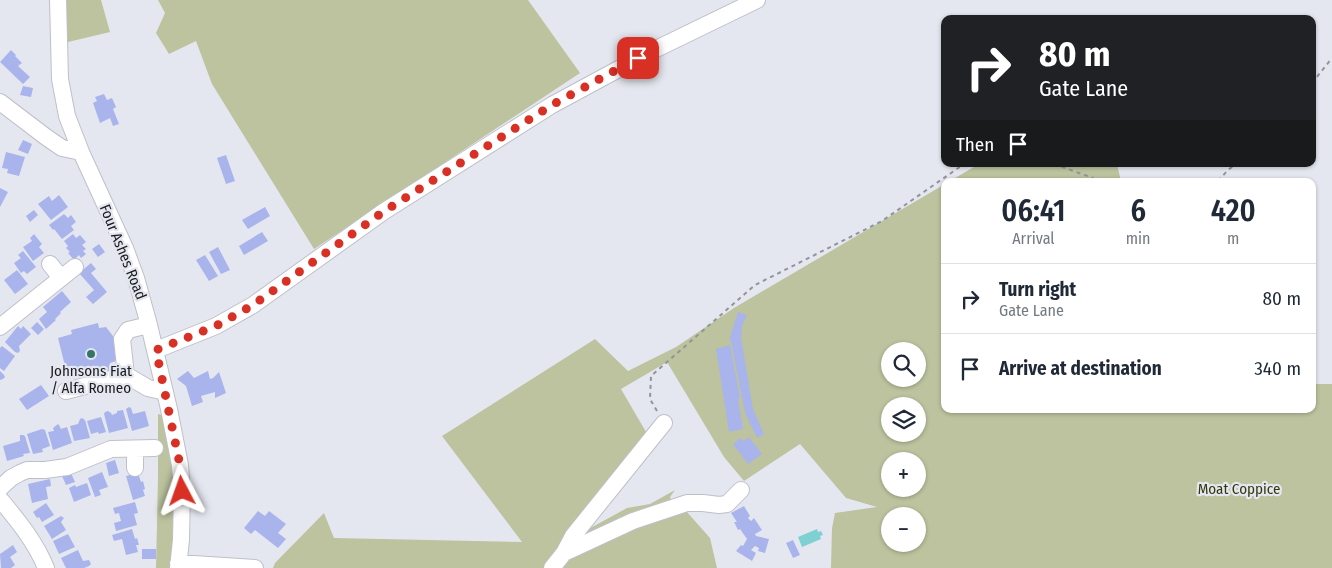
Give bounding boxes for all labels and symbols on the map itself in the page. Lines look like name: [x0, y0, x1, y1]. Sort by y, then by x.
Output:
pin: [617, 37, 659, 79]
street label: Four Ashes Road: [96, 202, 150, 302]
marker: Johnsons Fiat / Alfa Romeo: [85, 348, 97, 360]
place label: Johnsons Fiat / Alfa Romeo: [50, 362, 132, 397]
position arrow: [155, 464, 207, 516]
park label: Moat Coppice: [1198, 480, 1280, 498]

